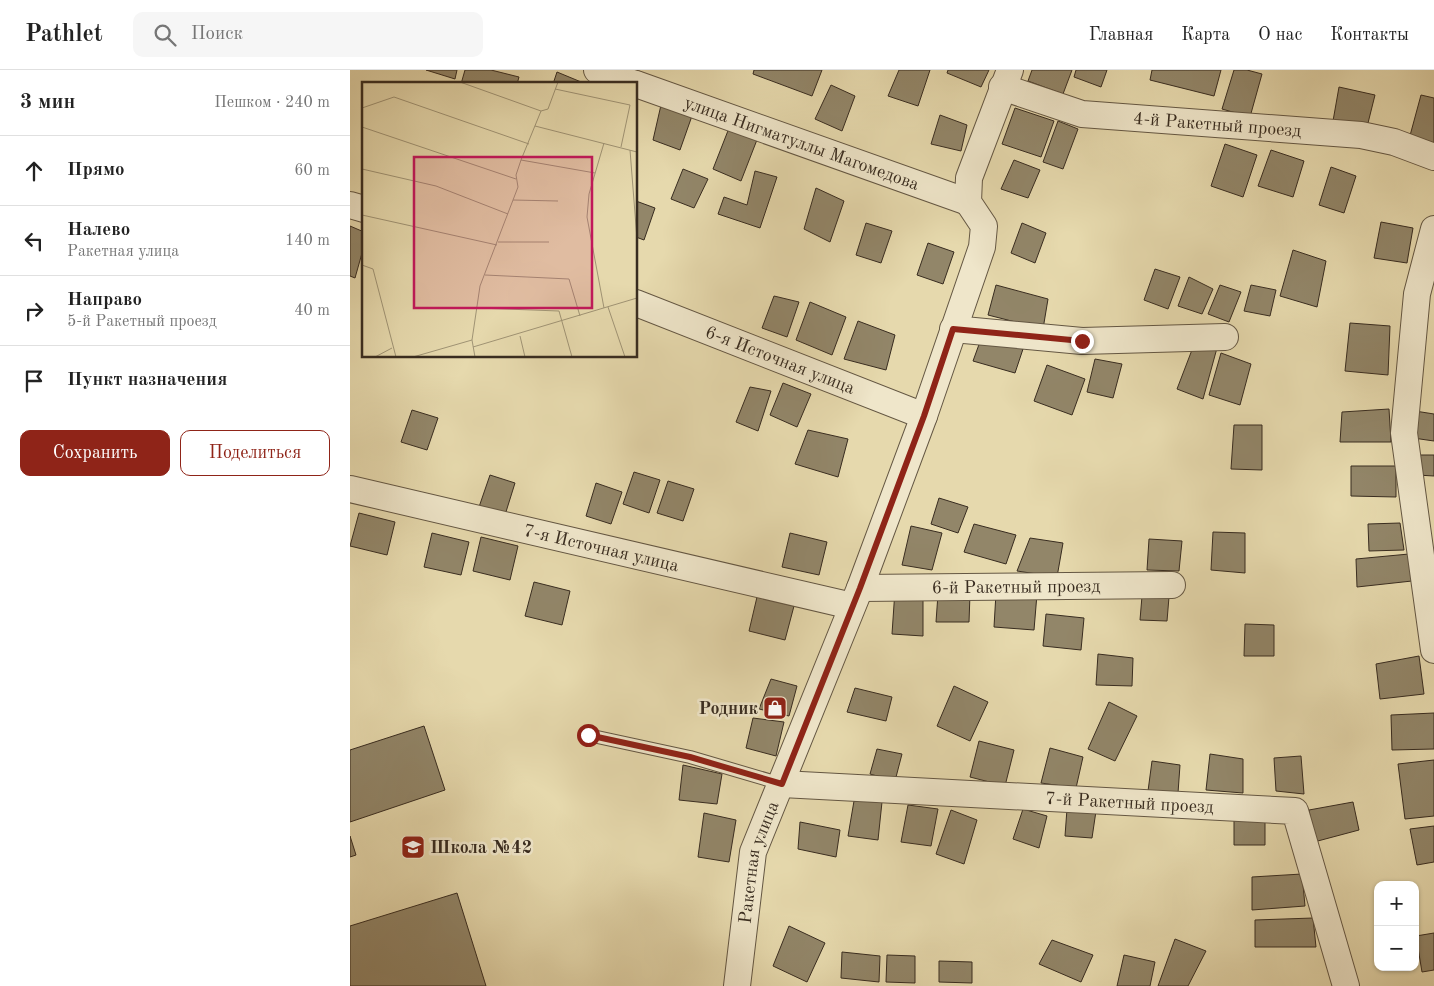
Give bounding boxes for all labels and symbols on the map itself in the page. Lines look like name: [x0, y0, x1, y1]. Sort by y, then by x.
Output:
inset map: [362, 82, 638, 358]
street label: улица Нигматуллы Магомедова: [682, 94, 922, 194]
street label: 4-й Ракетный проезд: [1132, 110, 1302, 140]
street label: 6-я Источная улица: [703, 323, 857, 398]
route end: [1071, 330, 1094, 353]
street label: 7-я Источная улица: [522, 522, 681, 575]
street label: 6-й Ракетный проезд: [932, 578, 1100, 597]
shop icon: Родник: [762, 695, 788, 721]
place label: Родник: [699, 700, 759, 718]
route start: [577, 724, 600, 747]
street label: 7-й Ракетный проезд: [1045, 790, 1214, 817]
street label: Ракетная улица: [737, 799, 783, 925]
school or university icon: Школа №42: [400, 834, 426, 860]
place label: Школа №42: [430, 839, 532, 857]

